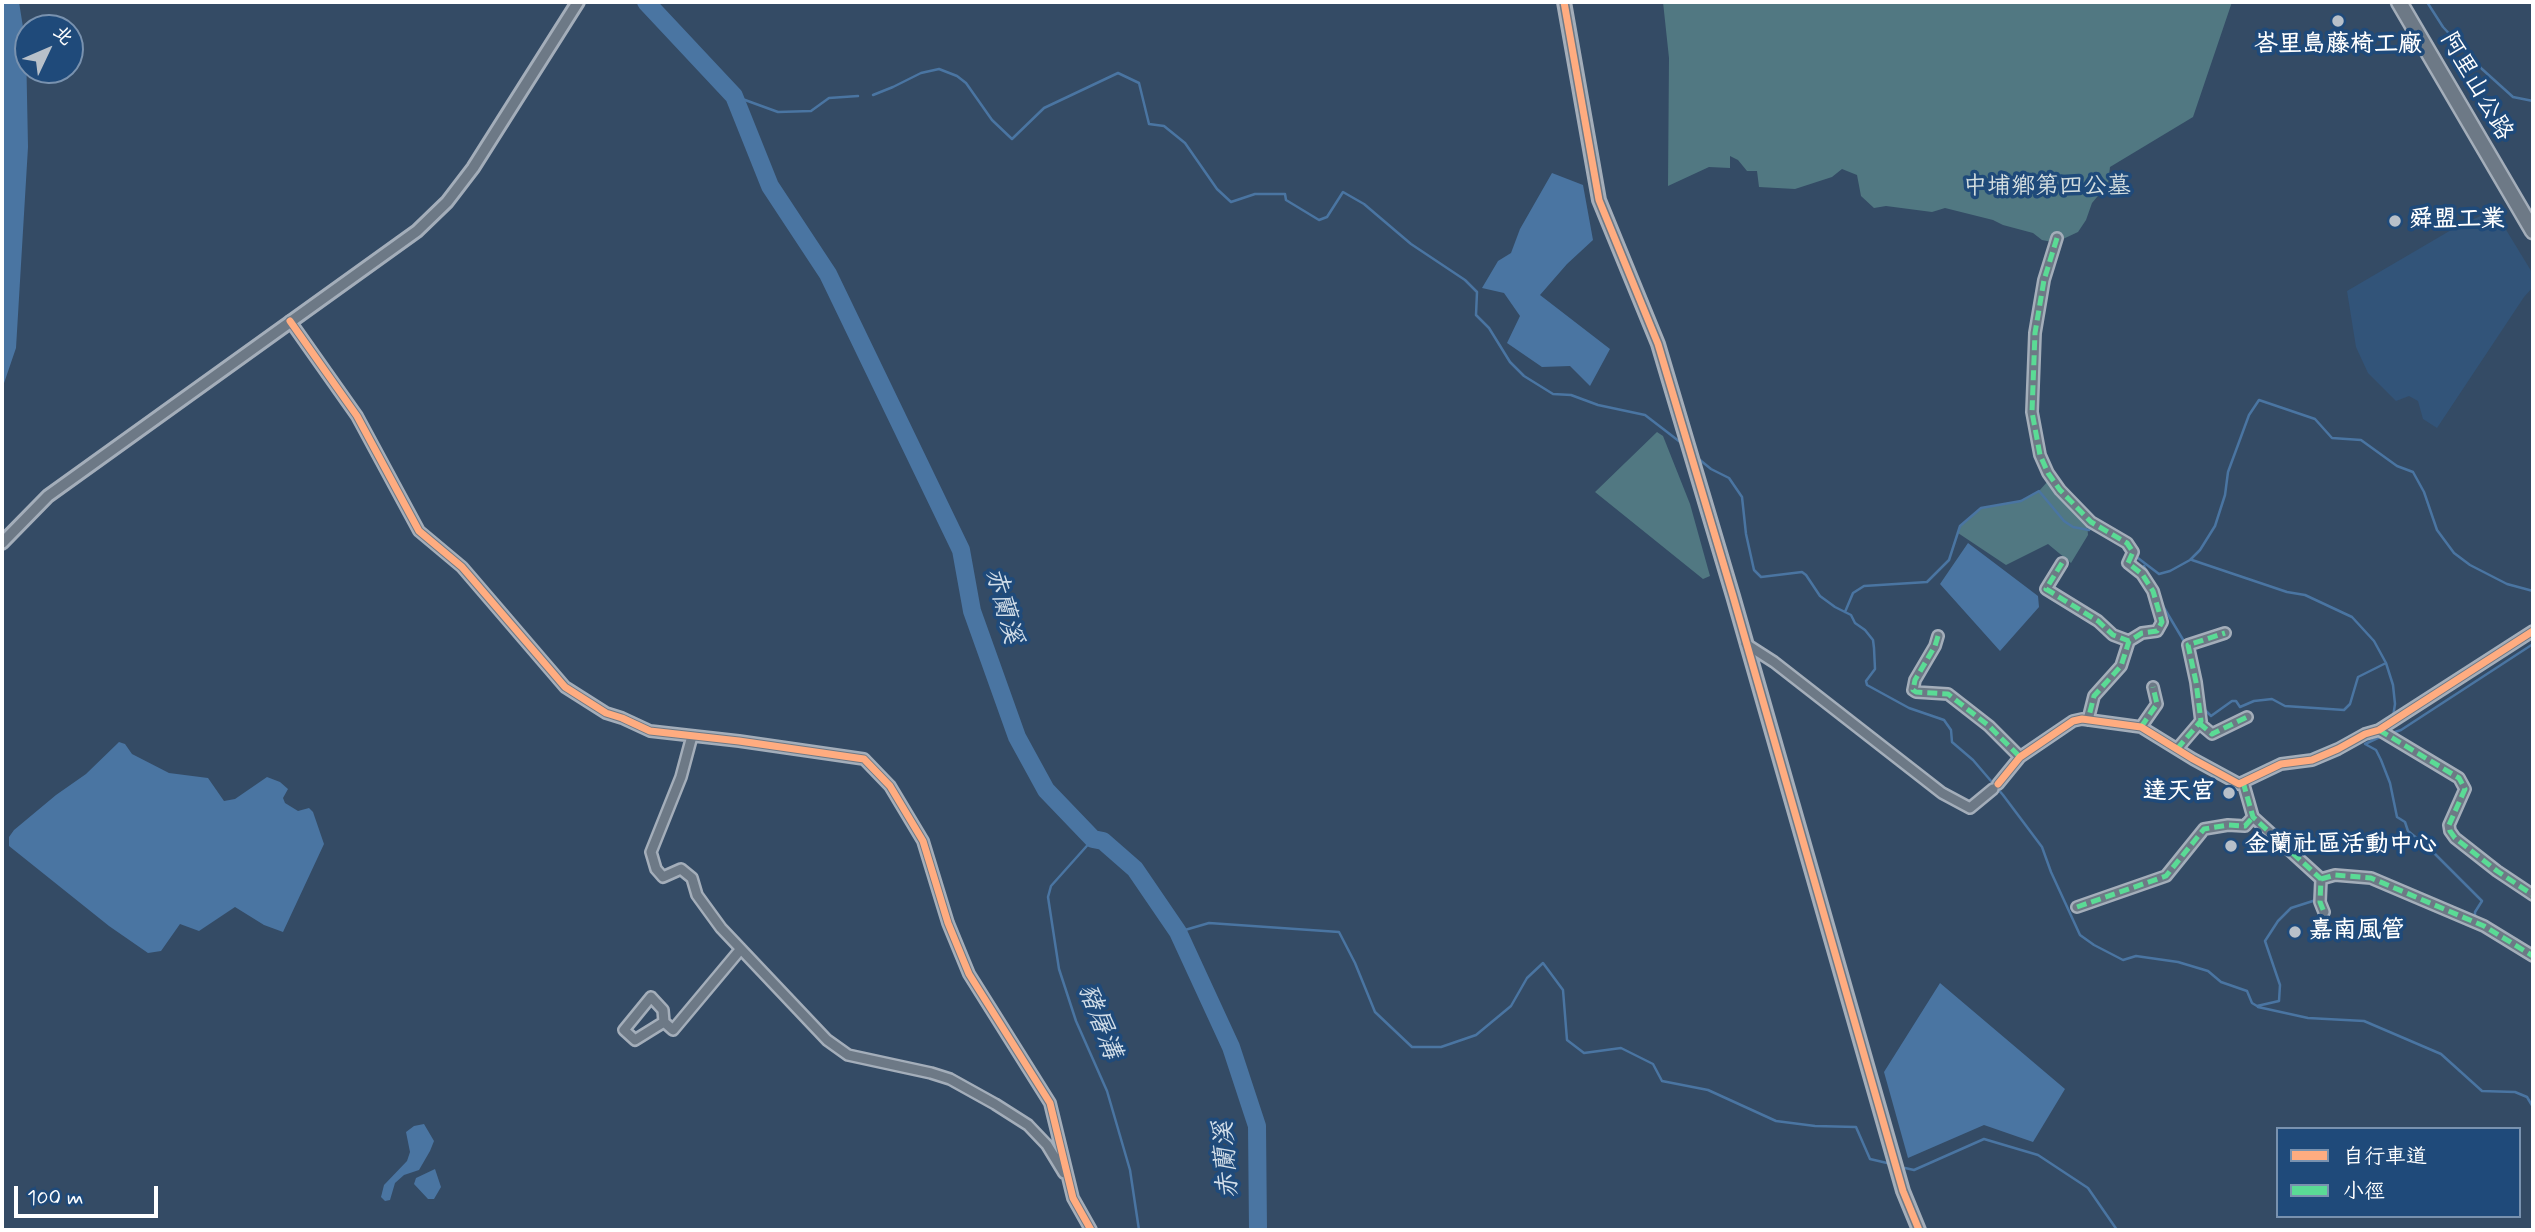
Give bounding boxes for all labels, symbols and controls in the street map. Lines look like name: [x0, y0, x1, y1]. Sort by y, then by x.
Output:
marker: 峇里島藤椅工廠: [2330, 13, 2346, 29]
north arrow: [14, 14, 84, 84]
text: 北: [47, 20, 79, 51]
street label: 阿里山公路: [2433, 28, 2517, 146]
place label: 峇里島藤椅工廠: [2254, 32, 2422, 60]
park label: 中埔鄉第四公墓: [1963, 174, 2131, 202]
place label: 舜盟工業: [2409, 207, 2505, 235]
marker: 舜盟工業: [2387, 213, 2403, 229]
water label: 赤蘭溪: [977, 564, 1027, 648]
place label: 達天宮: [2143, 779, 2215, 807]
marker: 達天宮: [2221, 785, 2237, 801]
place label: 金蘭社區活動中心: [2245, 832, 2437, 860]
marker: 金蘭社區活動中心: [2223, 838, 2239, 854]
place label: 嘉南風管: [2309, 918, 2405, 946]
marker: 嘉南風管: [2287, 924, 2303, 940]
water label: 豬屠溝: [1069, 980, 1127, 1064]
water label: 赤蘭溪: [1210, 1120, 1246, 1200]
legend: [2276, 1127, 2521, 1218]
text: 自行車道: [2343, 1143, 2427, 1171]
scale bar: [18, 1172, 161, 1216]
text: 小徑: [2343, 1178, 2385, 1206]
text: 100 m: [27, 1184, 83, 1212]

